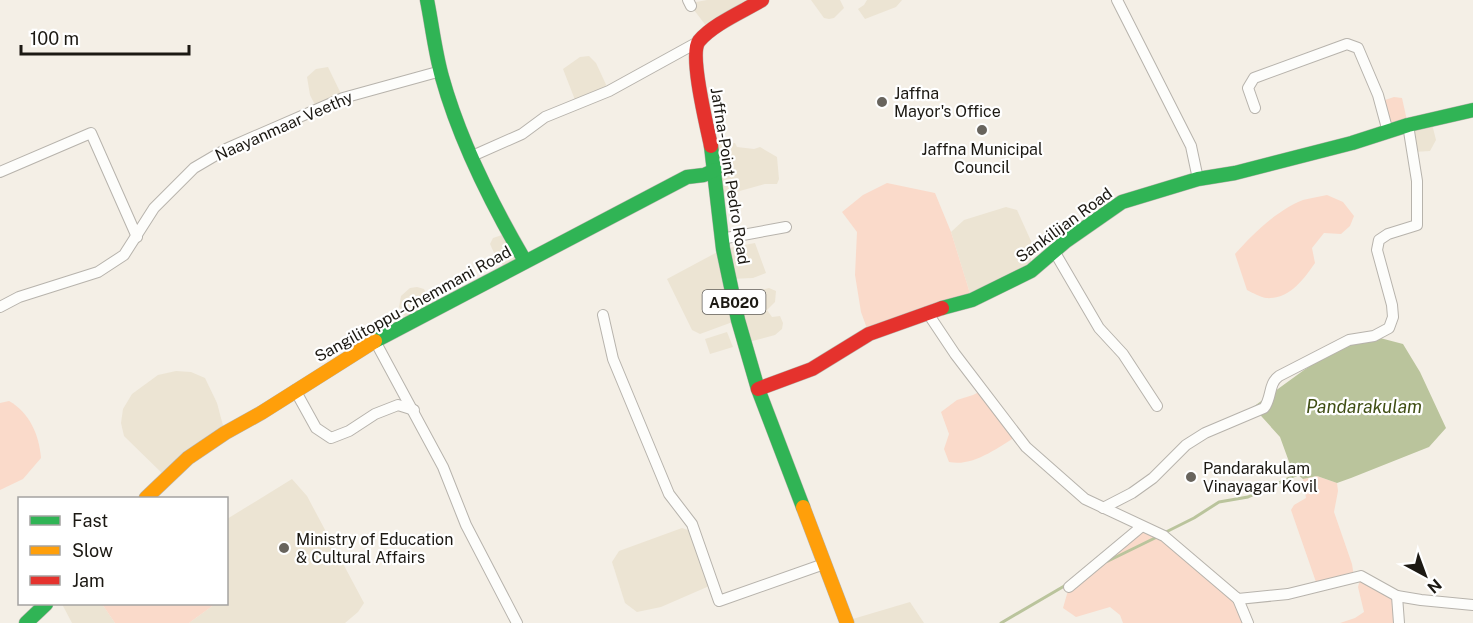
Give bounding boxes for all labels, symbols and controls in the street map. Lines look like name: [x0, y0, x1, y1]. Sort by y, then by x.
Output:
scale bar: [21, 18, 189, 56]
text: 100 m: [30, 28, 79, 49]
place label: Jaffna Mayor's Office: [894, 84, 1001, 121]
street label: Jaffna-Point Pedro Road: [707, 86, 753, 266]
street label: Naayanmaar Veethy: [212, 87, 356, 165]
marker: Jaffna Mayor's Office: [875, 95, 889, 109]
marker: Jaffna Municipal Council: [975, 123, 989, 137]
place label: Jaffna Municipal Council: [921, 140, 1043, 177]
street label: Sankilijan Road: [1012, 184, 1116, 266]
street label: Sangilitoppu-Chemmani Road: [311, 242, 515, 366]
road number: AB020: [702, 290, 766, 314]
water label: Pandarakulam: [1306, 396, 1422, 417]
place label: Pandarakulam Vinayagar Kovil: [1203, 459, 1318, 496]
marker: Pandarakulam Vinayagar Kovil: [1184, 470, 1198, 484]
legend: [18, 497, 228, 605]
text: Fast: [72, 510, 108, 531]
place label: Ministry of Education & Cultural Affairs: [296, 530, 453, 567]
text: Slow: [72, 540, 113, 561]
marker: Ministry of Education & Cultural Affairs: [277, 541, 291, 555]
north arrow: [1395, 545, 1455, 605]
text: Jam: [72, 570, 105, 591]
text: N: [1424, 575, 1445, 597]

